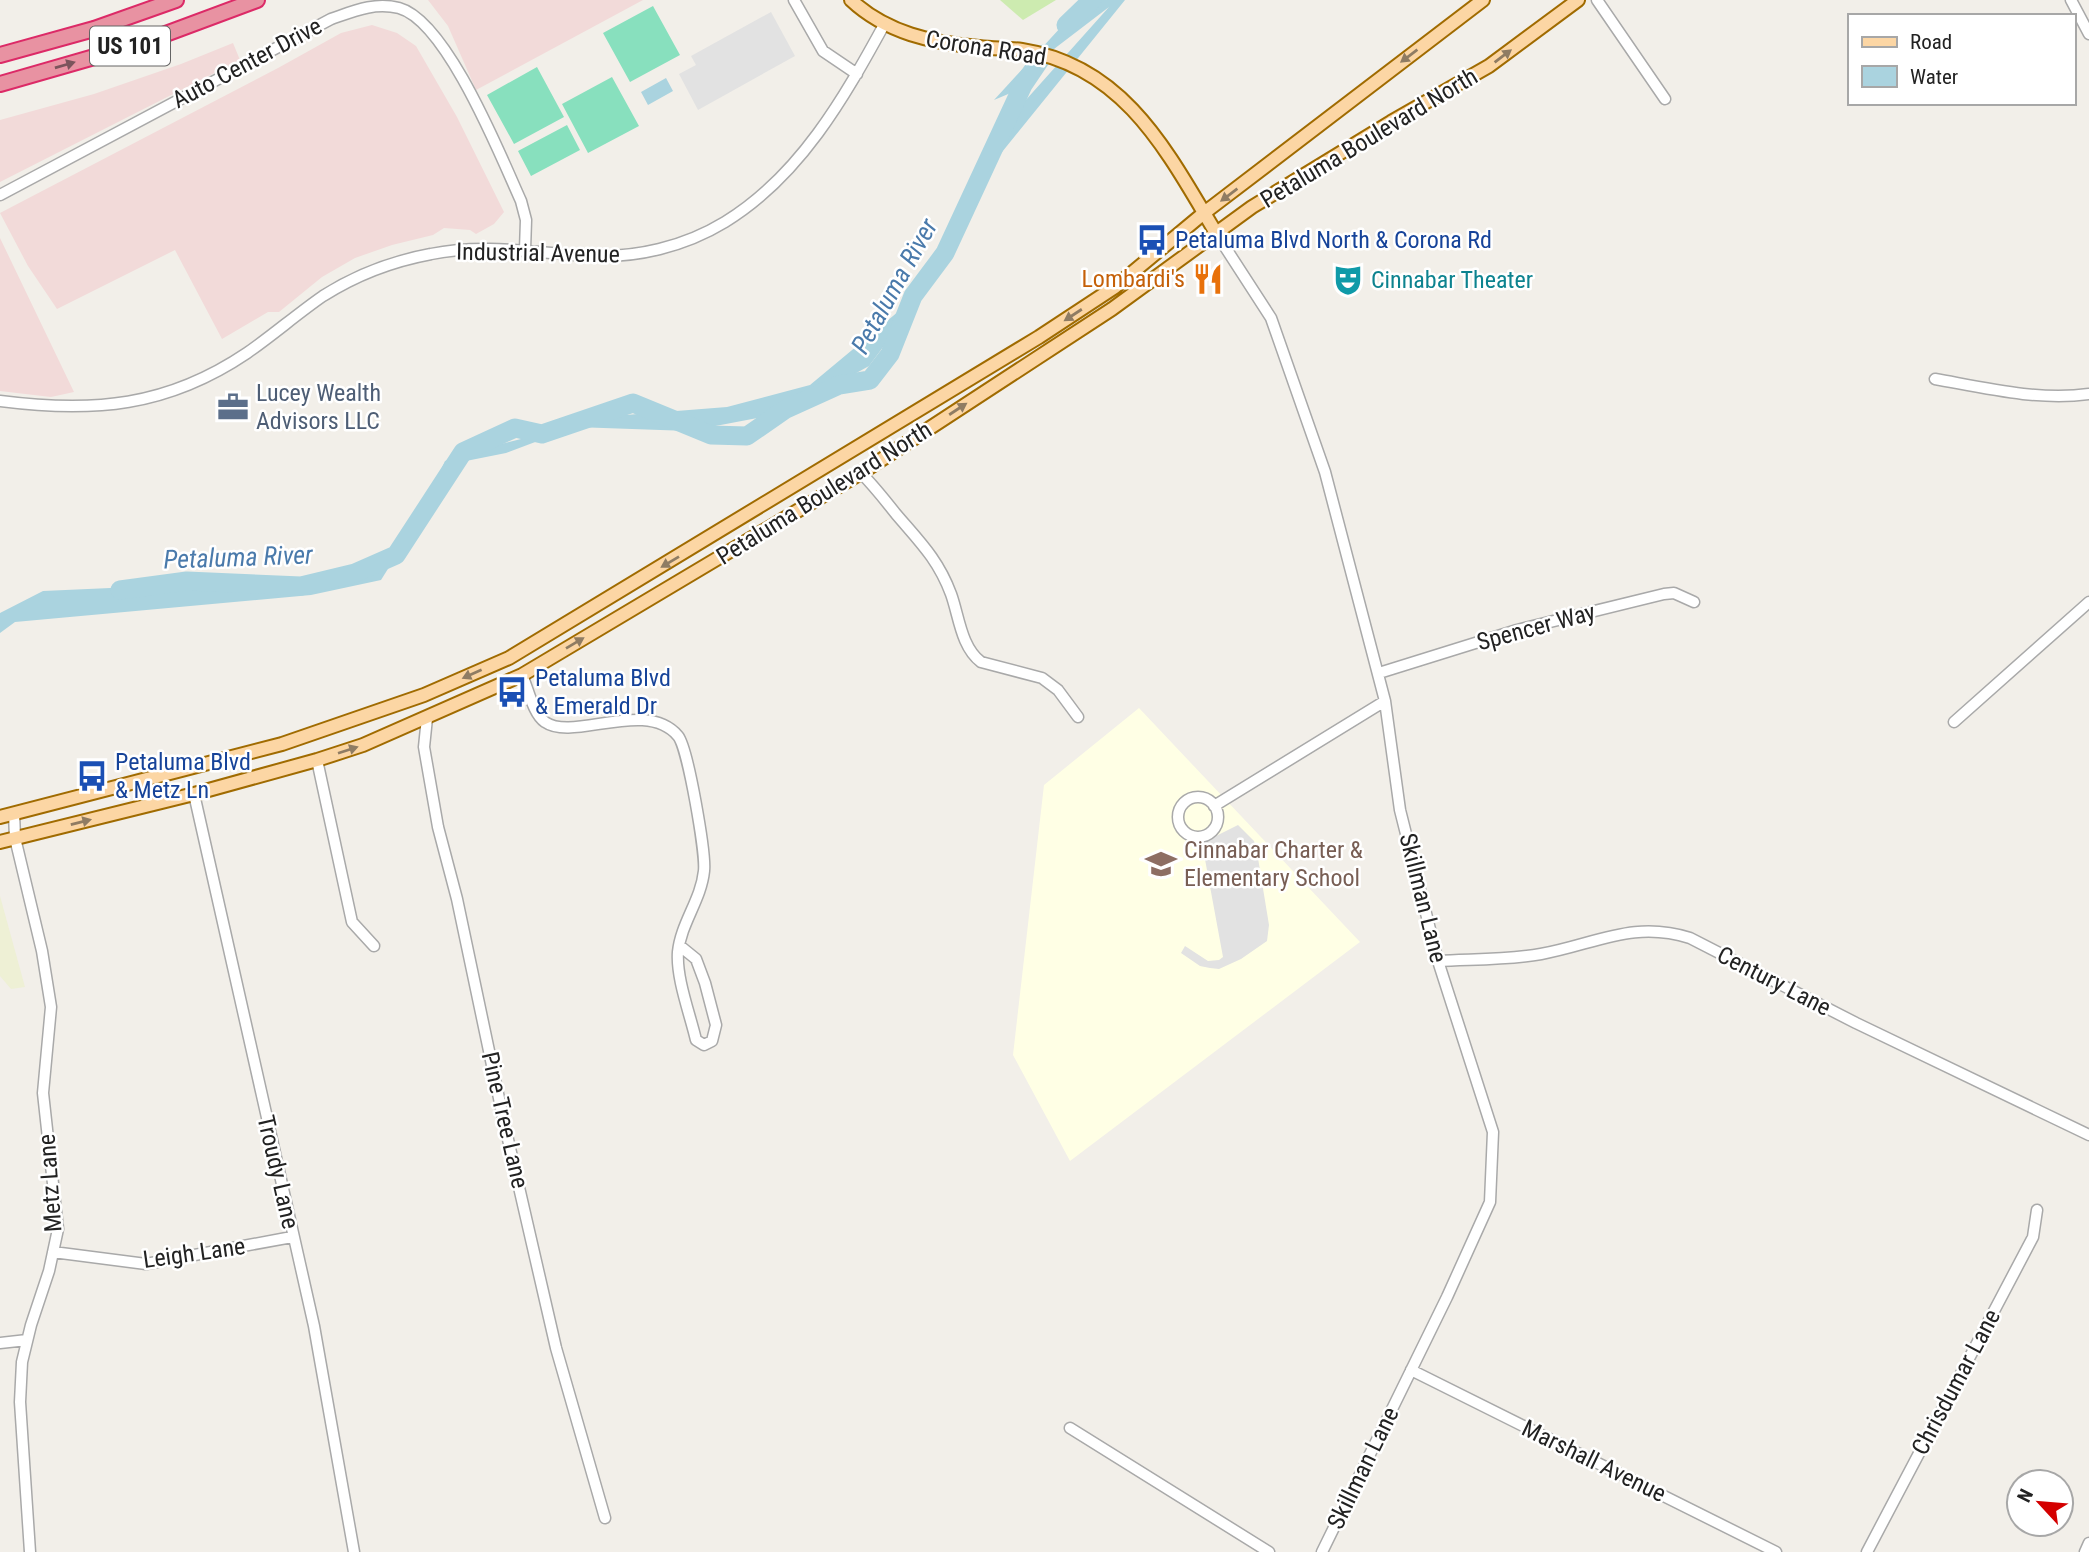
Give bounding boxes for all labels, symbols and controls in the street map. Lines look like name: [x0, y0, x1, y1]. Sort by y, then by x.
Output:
street label: Auto Center Drive: [167, 12, 327, 114]
legend: [1848, 14, 2075, 105]
street label: Corona Road: [924, 25, 1048, 71]
road number: US 101: [90, 26, 170, 66]
text: Road: [1910, 30, 1952, 54]
one-way arrow: [1400, 49, 1418, 63]
one-way arrow: [1494, 49, 1512, 63]
one-way arrow: [55, 60, 76, 70]
street label: Petaluma Boulevard North: [1255, 62, 1483, 214]
text: Water: [1910, 65, 1958, 89]
one-way arrow: [1219, 188, 1238, 202]
water label: Petaluma River: [845, 212, 944, 359]
bus stop icon: Petaluma Blvd North & Corona Rd: [1135, 223, 1169, 257]
place label: Petaluma Blvd North & Corona Rd: [1175, 226, 1492, 254]
street label: Industrial Avenue: [456, 238, 620, 268]
restaurant icon: Lombardi's: [1191, 262, 1225, 296]
theatre icon: Cinnabar Theater: [1331, 263, 1365, 297]
place label: Lombardi's: [1081, 265, 1185, 293]
place label: Cinnabar Theater: [1371, 266, 1533, 294]
one-way arrow: [1064, 308, 1082, 322]
place label: Lucey Wealth Advisors LLC: [256, 379, 381, 435]
office icon: Lucey Wealth Advisors LLC: [216, 390, 250, 424]
one-way arrow: [948, 403, 968, 416]
street label: Petaluma Boulevard North: [711, 415, 937, 571]
water label: Petaluma River: [163, 539, 315, 575]
one-way arrow: [661, 555, 680, 568]
street label: Spencer Way: [1474, 598, 1598, 656]
one-way arrow: [566, 637, 585, 649]
place label: Petaluma Blvd & Emerald Dr: [535, 664, 671, 720]
one-way arrow: [462, 669, 483, 680]
bus stop icon: Petaluma Blvd & Emerald Dr: [495, 675, 529, 709]
one-way arrow: [337, 744, 358, 755]
place label: Petaluma Blvd & Metz Ln: [115, 748, 251, 804]
bus stop icon: Petaluma Blvd & Metz Ln: [75, 759, 109, 793]
one-way arrow: [70, 816, 92, 827]
street label: Skillman Lane: [1393, 830, 1453, 966]
place label: Cinnabar Charter & Elementary School: [1184, 836, 1363, 892]
school or university icon: Cinnabar Charter & Elementary School: [1144, 847, 1178, 881]
street label: Century Lane: [1712, 940, 1836, 1022]
street label: Pine Tree Lane: [476, 1049, 534, 1191]
street label: Troudy Lane: [251, 1113, 305, 1231]
street label: Metz Lane: [33, 1133, 67, 1233]
street label: Leigh Lane: [141, 1232, 247, 1274]
street label: Chrisdumar Lane: [1906, 1305, 2006, 1459]
street label: Skillman Lane: [1321, 1402, 1405, 1534]
street label: Marshall Avenue: [1517, 1414, 1671, 1508]
north arrow: [2005, 1468, 2075, 1538]
text: N: [2012, 1485, 2038, 1506]

